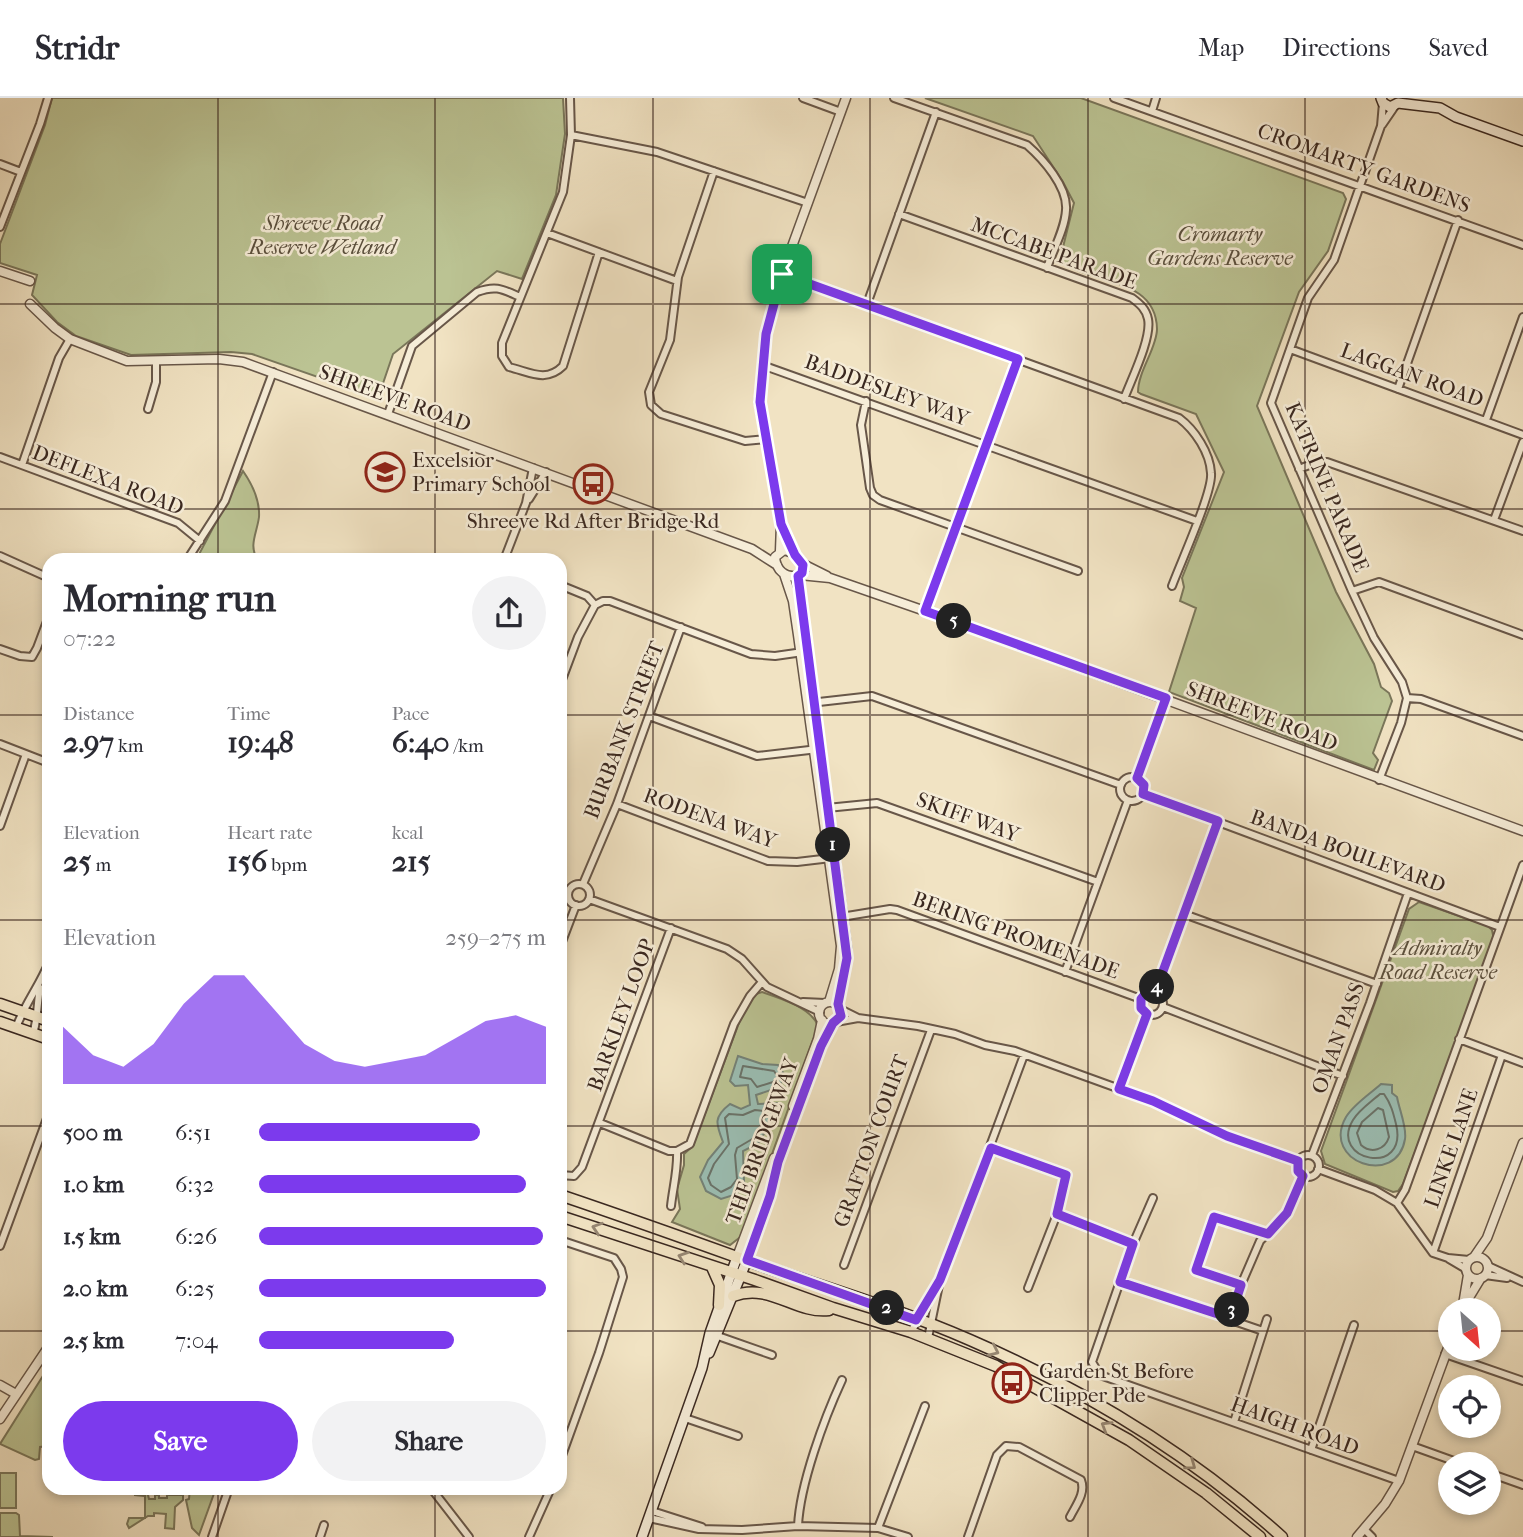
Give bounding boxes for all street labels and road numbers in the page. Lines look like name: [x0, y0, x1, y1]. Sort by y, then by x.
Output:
street label: CROMARTY GARDENS: [1254, 118, 1474, 218]
street label: MCCABE PARADE: [968, 212, 1140, 294]
street label: LAGGAN ROAD: [1337, 338, 1487, 412]
street label: BADDESLEY WAY: [801, 349, 973, 431]
street label: SHREEVE ROAD: [316, 359, 474, 437]
street label: KATRINE PARADE: [1280, 398, 1374, 576]
street label: DEFLEXA ROAD: [29, 440, 187, 520]
street label: BURBANK STREET: [579, 637, 669, 822]
street label: SHREEVE ROAD: [1183, 676, 1341, 756]
street label: RODENA WAY: [640, 783, 780, 853]
street label: SKIFF WAY: [913, 787, 1023, 847]
street label: BANDA BOULEVARD: [1247, 804, 1449, 898]
street label: BERING PROMENADE: [909, 886, 1123, 984]
street label: BARKLEY LOOP: [582, 935, 660, 1094]
street label: OMAN PASS: [1307, 979, 1369, 1097]
street label: GRAFTON COURT: [829, 1051, 914, 1230]
street label: THE BRIDGEWAY: [721, 1054, 803, 1227]
street label: LINKE LANE: [1419, 1085, 1483, 1211]
street label: HAIGH ROAD: [1228, 1392, 1362, 1460]

